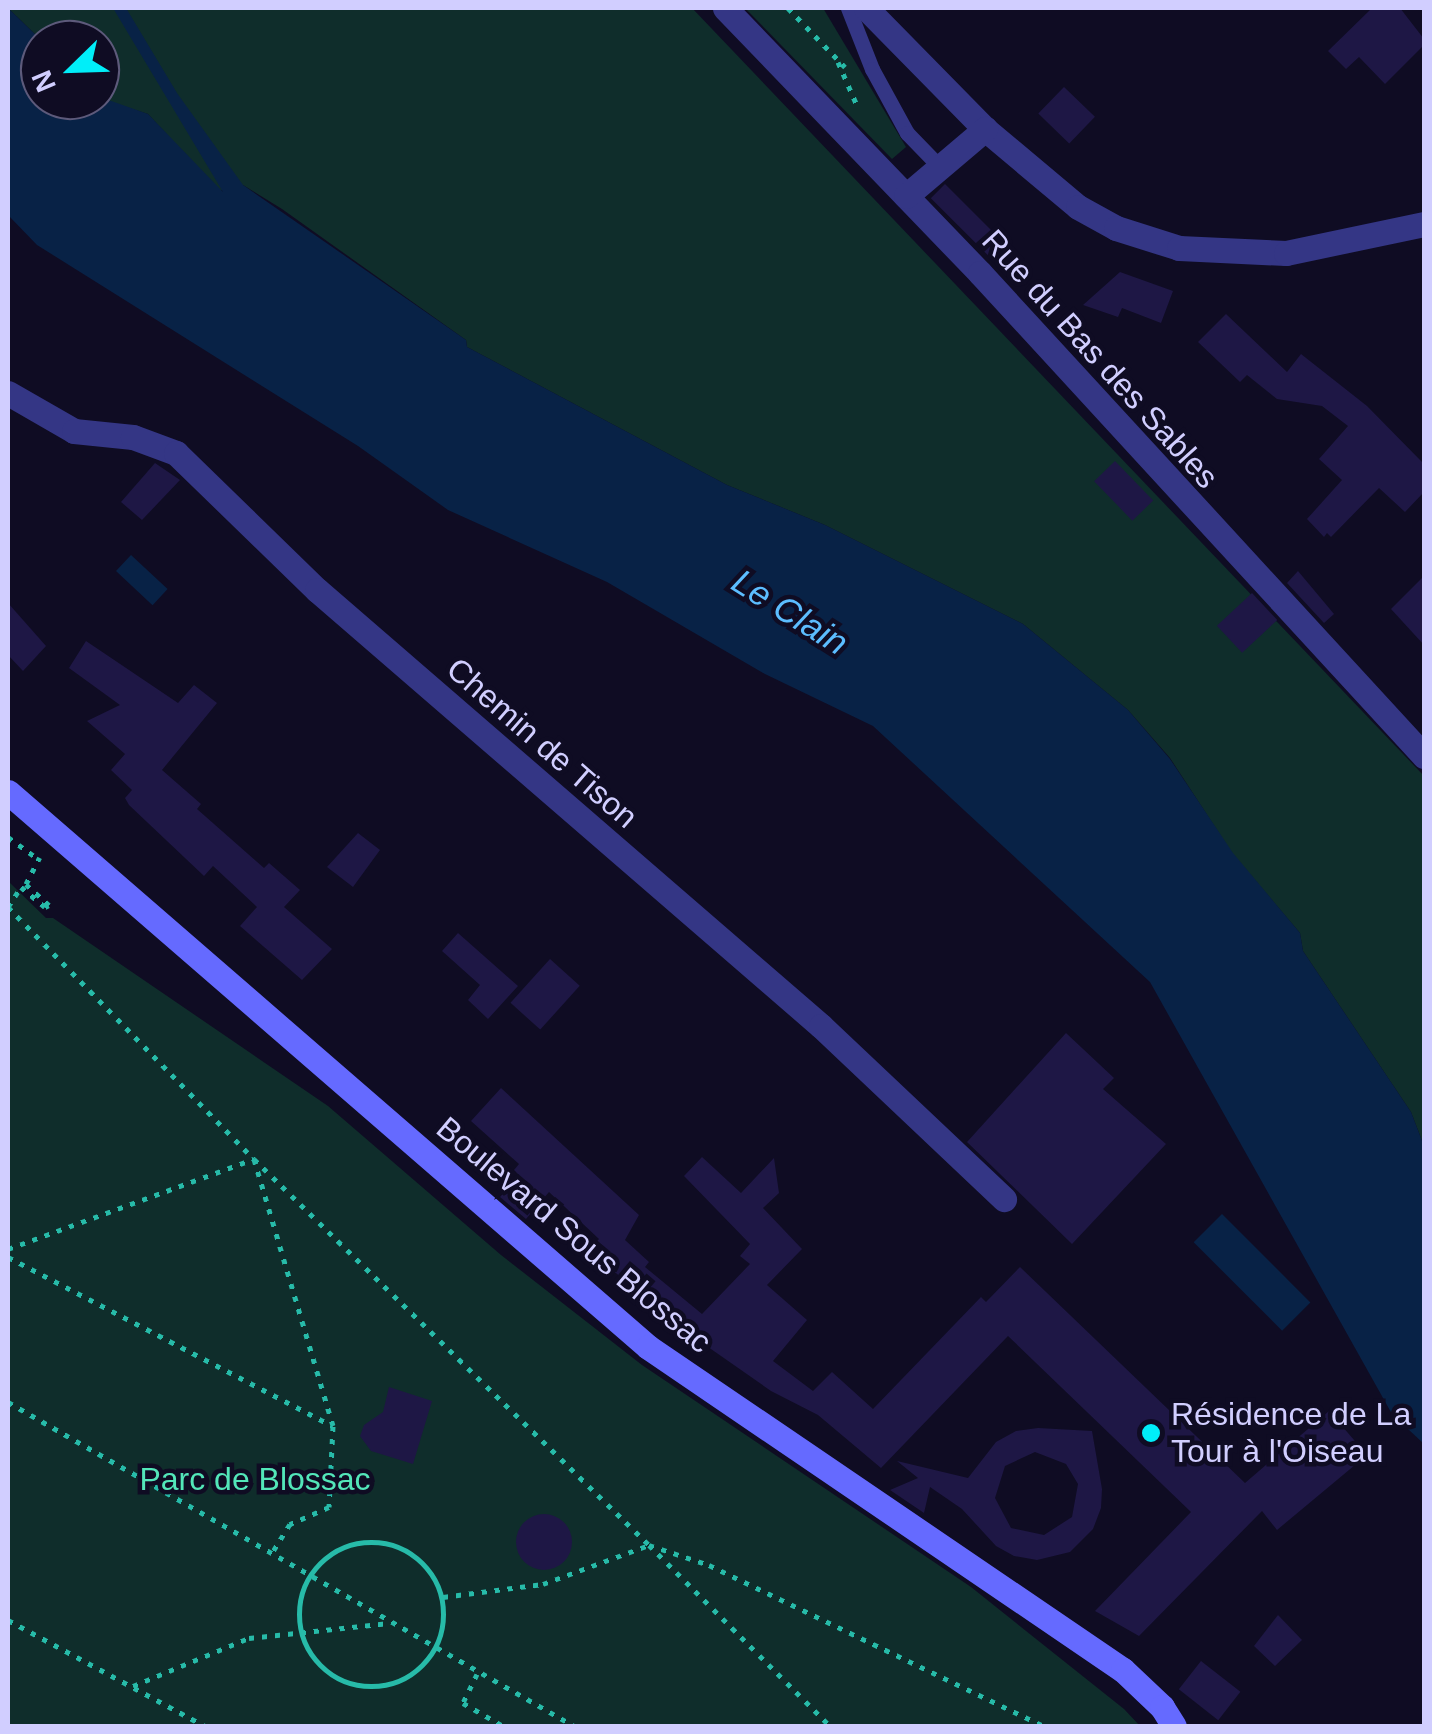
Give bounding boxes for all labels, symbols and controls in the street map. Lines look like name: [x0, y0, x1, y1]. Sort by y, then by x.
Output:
north arrow: [20, 20, 120, 120]
text: N: [26, 66, 62, 97]
street label: Rue du Bas des Sables: [974, 222, 1226, 496]
water label: Le Clain: [724, 560, 856, 664]
street label: Chemin de Tison: [439, 650, 645, 836]
street label: Boulevard Sous Blossac: [429, 1109, 719, 1361]
place label: Résidence de La Tour à l'Oiseau: [1171, 1396, 1411, 1471]
marker: Résidence de La Tour à l'Oiseau: [1140, 1422, 1162, 1444]
park label: Parc de Blossac: [139, 1460, 371, 1498]

